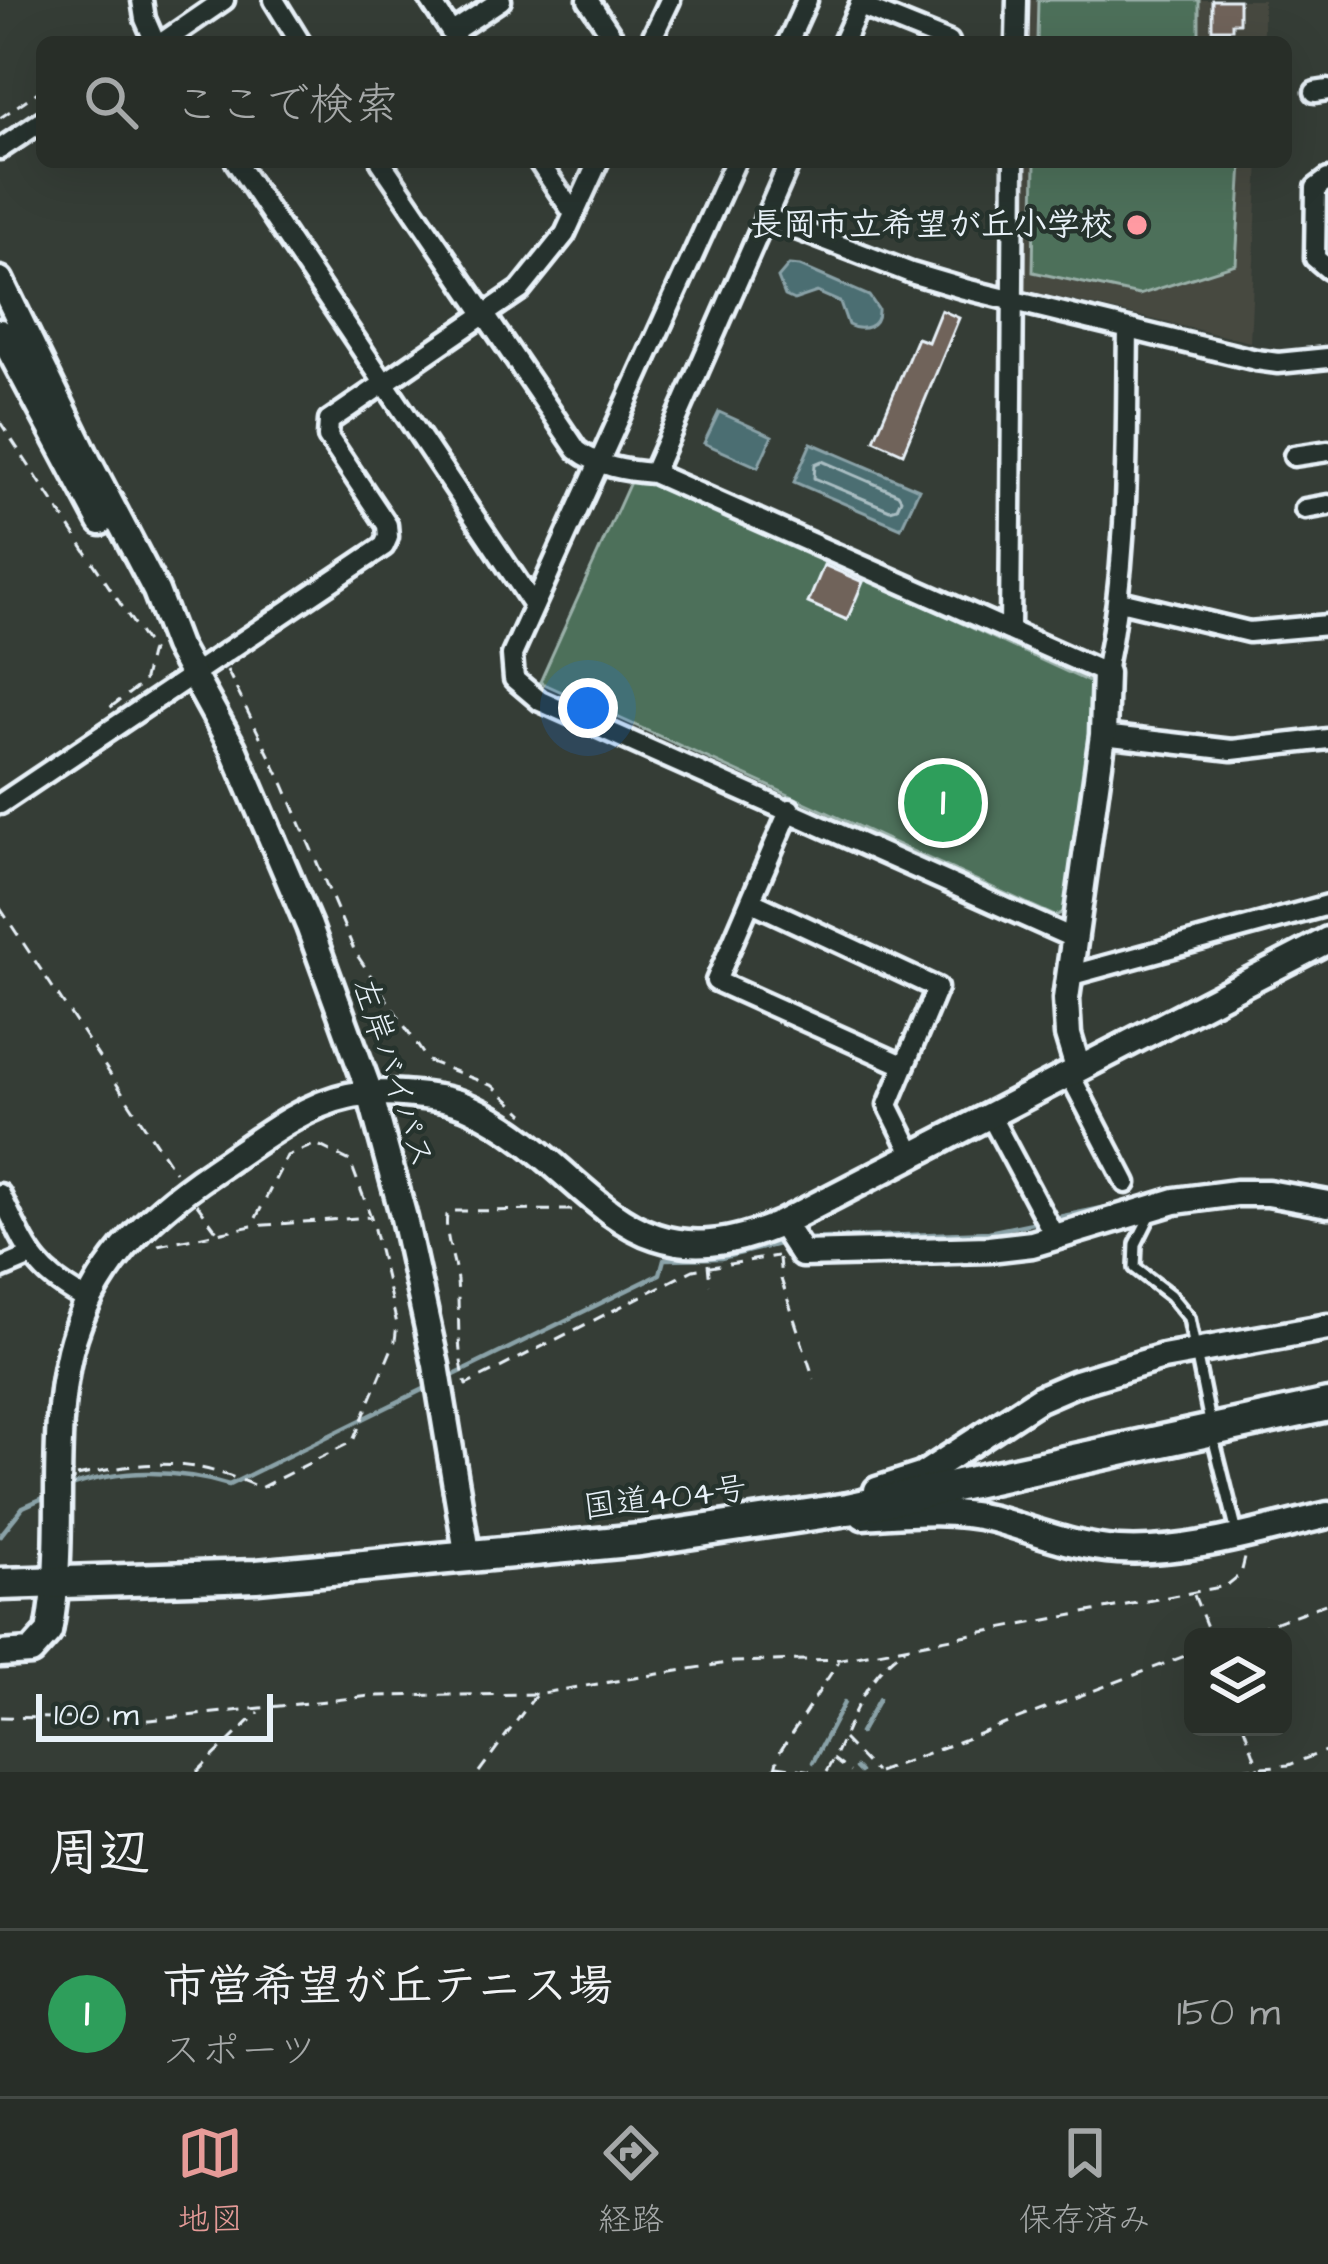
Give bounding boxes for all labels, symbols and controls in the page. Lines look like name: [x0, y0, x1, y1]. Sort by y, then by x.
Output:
search box: [36, 36, 1292, 168]
icon: search: [78, 69, 144, 135]
text: ここで検索: [174, 75, 399, 137]
place label: 長岡市立希望が丘小学校: [750, 202, 1113, 248]
marker: 長岡市立希望が丘小学校: [1124, 212, 1150, 238]
your location: [558, 678, 618, 738]
pin: 1: [904, 758, 982, 848]
street label: 左岸バイパス: [341, 972, 445, 1174]
street label: 国道404号: [580, 1465, 750, 1531]
map controls: [1184, 1628, 1292, 1736]
button: layers: [1184, 1628, 1292, 1736]
scale bar: [36, 1688, 273, 1741]
text: 100 m: [54, 1692, 139, 1738]
text: 周辺: [48, 1819, 150, 1890]
text: 市営希望が丘テニス場: [162, 1956, 613, 2018]
text: 1: [85, 1987, 90, 2041]
text: 150 m: [1177, 1987, 1280, 2041]
text: スポーツ: [162, 2025, 317, 2079]
tab: 地図: [177, 2120, 243, 2243]
tab: 経路: [598, 2120, 664, 2243]
tab: 保存済み: [1019, 2120, 1151, 2243]

